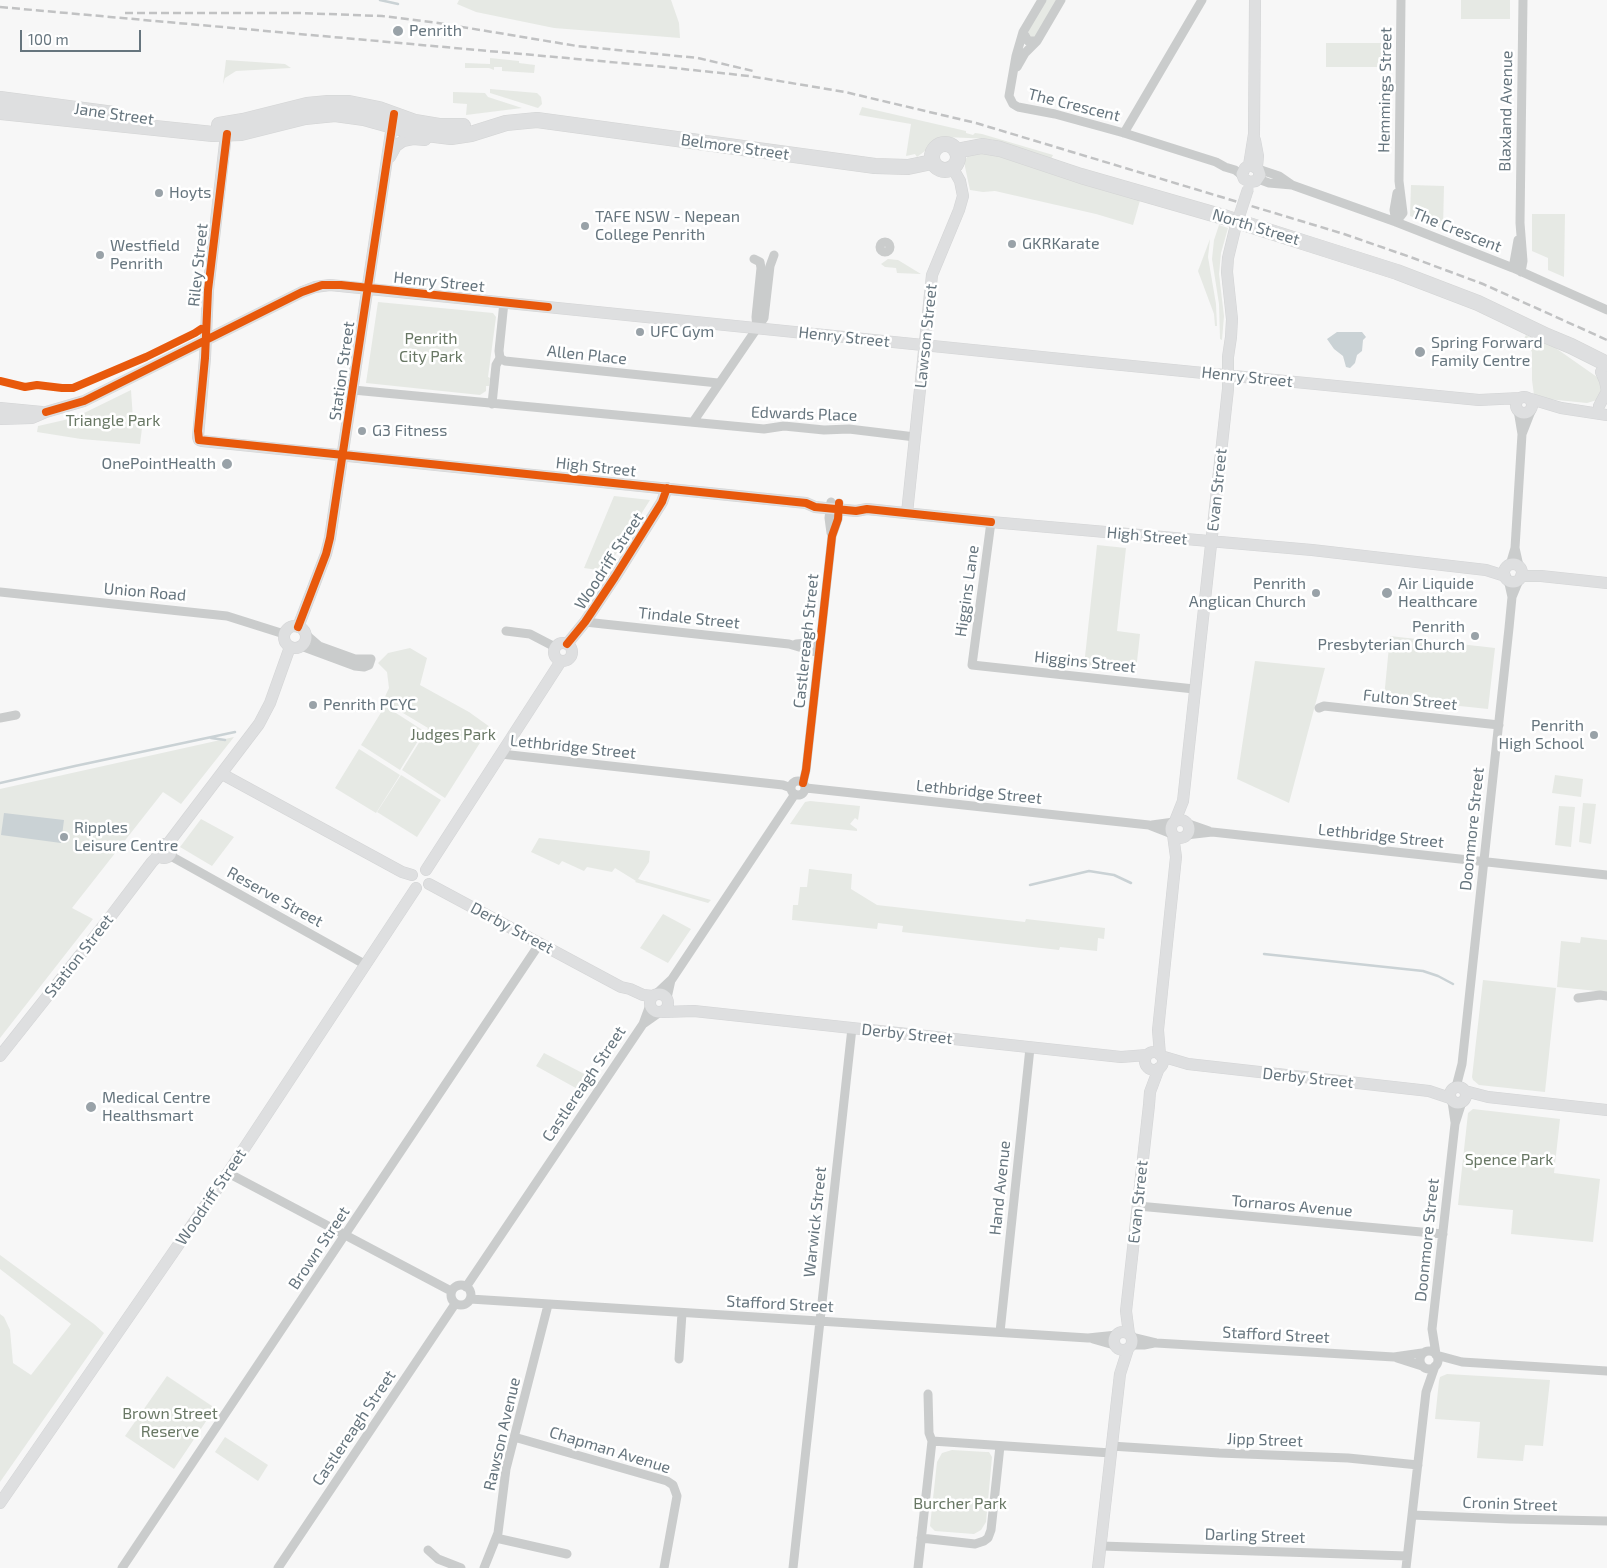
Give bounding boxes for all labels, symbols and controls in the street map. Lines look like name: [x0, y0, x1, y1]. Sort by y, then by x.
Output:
scale bar: [22, 20, 144, 52]
place label: Penrith: [409, 21, 462, 41]
marker: Penrith: [391, 24, 405, 38]
street label: Hemmings Street: [1374, 27, 1396, 153]
text: 100 m: [28, 30, 69, 48]
street label: Blaxland Avenue: [1495, 50, 1517, 172]
street label: The Crescent: [1026, 84, 1122, 126]
street label: Jane Street: [73, 99, 155, 129]
street label: Belmore Street: [680, 130, 790, 164]
place label: Hoyts: [169, 183, 211, 203]
marker: Hoyts: [153, 187, 165, 199]
street label: The Crescent: [1410, 203, 1504, 257]
street label: North Street: [1210, 205, 1302, 249]
place label: TAFE NSW - Nepean College Penrith: [595, 207, 740, 245]
marker: TAFE NSW - Nepean College Penrith: [579, 220, 591, 232]
street label: Riley Street: [184, 222, 212, 308]
place label: GKRKarate: [1022, 234, 1100, 254]
place label: Westfield Penrith: [110, 236, 180, 274]
marker: GKRKarate: [1006, 238, 1018, 250]
marker: Westfield Penrith: [94, 249, 106, 261]
street label: Henry Street: [393, 268, 485, 296]
street label: Lawson Street: [911, 283, 941, 389]
street label: Station Street: [326, 320, 358, 422]
place label: UFC Gym: [650, 322, 714, 342]
street label: Henry Street: [798, 323, 890, 351]
marker: UFC Gym: [634, 326, 646, 338]
park label: Penrith City Park: [399, 329, 463, 367]
place label: Spring Forward Family Centre: [1431, 333, 1543, 371]
street label: Allen Place: [546, 341, 628, 369]
marker: Spring Forward Family Centre: [1413, 345, 1427, 359]
street label: Henry Street: [1201, 363, 1293, 391]
street label: Edwards Place: [750, 403, 858, 425]
park label: Triangle Park: [66, 411, 160, 431]
place label: G3 Fitness: [372, 421, 447, 441]
marker: G3 Fitness: [356, 425, 368, 437]
street label: Evan Street: [1203, 447, 1231, 533]
street label: High Street: [555, 453, 637, 481]
place label: OnePointHealth: [102, 454, 216, 474]
marker: OnePointHealth: [220, 457, 234, 471]
street label: Woodriff Street: [570, 509, 648, 613]
street label: High Street: [1106, 523, 1188, 549]
street label: Higgins Lane: [951, 544, 983, 638]
street label: Castlereagh Street: [789, 573, 823, 709]
place label: Penrith Anglican Church: [1189, 574, 1306, 612]
place label: Air Liquide Healthcare: [1398, 574, 1478, 612]
street label: Union Road: [103, 579, 187, 605]
marker: Air Liquide Healthcare: [1380, 586, 1394, 600]
marker: Penrith Anglican Church: [1310, 587, 1322, 599]
street label: Tindale Street: [637, 603, 741, 633]
place label: Penrith Presbyterian Church: [1318, 617, 1465, 655]
marker: Penrith Presbyterian Church: [1469, 630, 1481, 642]
street label: Higgins Street: [1033, 647, 1137, 677]
street label: Fulton Street: [1362, 686, 1458, 714]
place label: Penrith PCYC: [323, 695, 416, 715]
marker: Penrith PCYC: [307, 699, 319, 711]
place label: Penrith High School: [1499, 716, 1584, 754]
park label: Judges Park: [410, 725, 496, 745]
marker: Penrith High School: [1588, 729, 1600, 741]
street label: Lethbridge Street: [509, 731, 637, 763]
street label: Doonmore Street: [1456, 766, 1488, 892]
street label: Lethbridge Street: [915, 776, 1043, 808]
place label: Ripples Leisure Centre: [74, 818, 178, 856]
street label: Lethbridge Street: [1317, 820, 1445, 852]
marker: Ripples Leisure Centre: [58, 831, 70, 843]
street label: Reserve Street: [224, 863, 326, 931]
street label: Derby Street: [467, 898, 557, 958]
street label: Station Street: [41, 911, 117, 1001]
street label: Derby Street: [861, 1020, 953, 1048]
street label: Castlereagh Street: [538, 1023, 630, 1145]
street label: Derby Street: [1262, 1064, 1354, 1092]
place label: Medical Centre Healthsmart: [102, 1088, 211, 1126]
marker: Medical Centre Healthsmart: [84, 1100, 98, 1114]
street label: Hand Avenue: [985, 1140, 1015, 1236]
street label: Woodriff Street: [172, 1145, 250, 1249]
park label: Spence Park: [1465, 1150, 1553, 1170]
street label: Evan Street: [1124, 1159, 1152, 1245]
street label: Warwick Street: [800, 1166, 830, 1278]
street label: Doonmore Street: [1411, 1177, 1443, 1303]
street label: Tornaros Avenue: [1231, 1191, 1353, 1221]
street label: Brown Street: [284, 1203, 354, 1293]
street label: Stafford Street: [726, 1292, 834, 1316]
street label: Stafford Street: [1222, 1323, 1330, 1347]
street label: Castlereagh Street: [308, 1367, 400, 1489]
street label: Rawson Avenue: [480, 1376, 524, 1492]
park label: Brown Street Reserve: [122, 1404, 218, 1442]
street label: Chapman Avenue: [547, 1422, 673, 1478]
street label: Jipp Street: [1227, 1429, 1303, 1451]
street label: Cronin Street: [1462, 1493, 1558, 1515]
park label: Burcher Park: [913, 1494, 1007, 1514]
street label: Darling Street: [1204, 1525, 1306, 1547]

